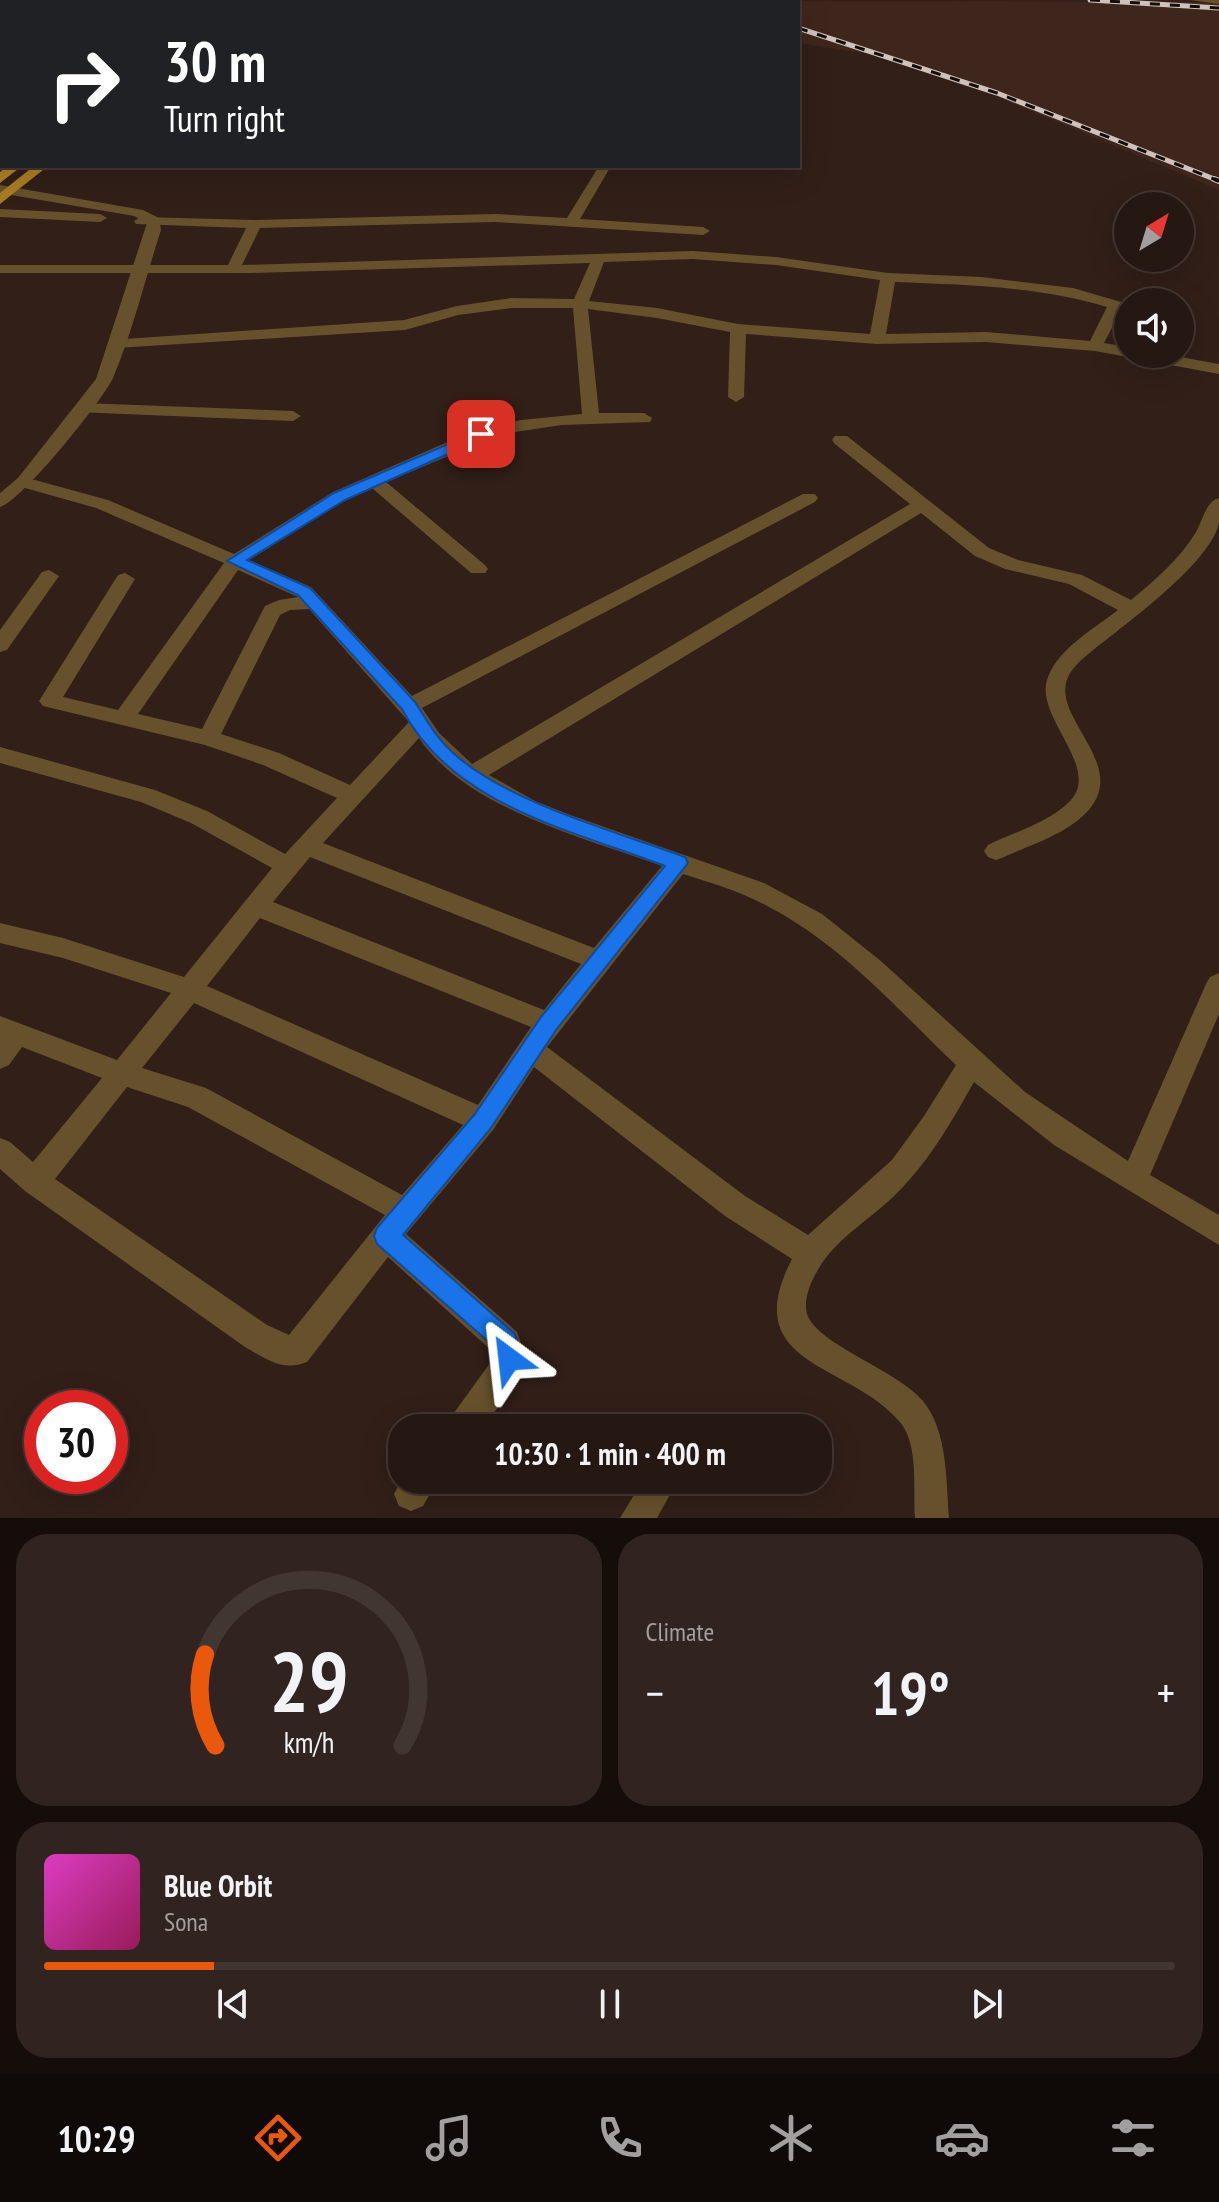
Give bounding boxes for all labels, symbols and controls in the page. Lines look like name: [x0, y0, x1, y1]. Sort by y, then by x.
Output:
text: 30 m: [164, 25, 266, 97]
icon: right: [32, 32, 136, 136]
text: Turn right: [164, 95, 285, 142]
north arrow: [1114, 192, 1194, 272]
map controls: [1114, 192, 1194, 368]
button: sound: [1114, 288, 1194, 368]
pin: [447, 400, 515, 468]
icon: arrive: [459, 412, 503, 456]
position arrow: [467, 1317, 551, 1401]
speed limit sign: 30: [24, 1390, 128, 1494]
text: 10:30 · 1 min · 400 m: [494, 1434, 726, 1473]
text: Climate: [646, 1615, 714, 1648]
text: 29: [269, 1627, 349, 1735]
text: 19°: [871, 1654, 950, 1732]
text: −: [646, 1664, 664, 1721]
text: +: [1157, 1664, 1175, 1721]
text: km/h: [283, 1724, 334, 1761]
text: Blue Orbit: [164, 1866, 272, 1905]
text: Sona: [164, 1905, 208, 1938]
icon: previous: [211, 1982, 255, 2026]
icon: pause: [588, 1982, 632, 2026]
icon: next: [965, 1982, 1009, 2026]
icon: directions: [250, 2110, 306, 2166]
icon: music: [421, 2110, 477, 2166]
icon: phone: [592, 2110, 648, 2166]
icon: climate: [763, 2110, 819, 2166]
icon: car: [934, 2110, 990, 2166]
icon: filters: [1105, 2110, 1161, 2166]
text: 10:29: [58, 2115, 135, 2162]

